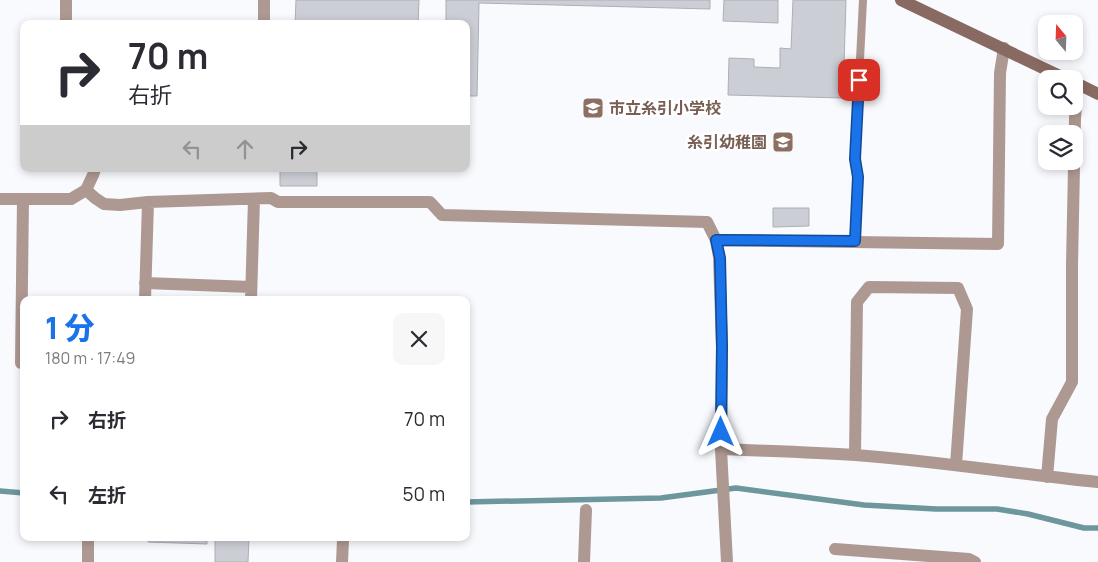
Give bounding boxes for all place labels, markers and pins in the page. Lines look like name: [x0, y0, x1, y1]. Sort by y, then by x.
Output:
pin: [838, 59, 880, 101]
school or university icon: 市立糸引小学校: [581, 96, 605, 120]
place label: 市立糸引小学校: [609, 97, 721, 119]
school or university icon: 糸引幼稚園: [771, 130, 795, 154]
place label: 糸引幼稚園: [687, 131, 767, 153]

